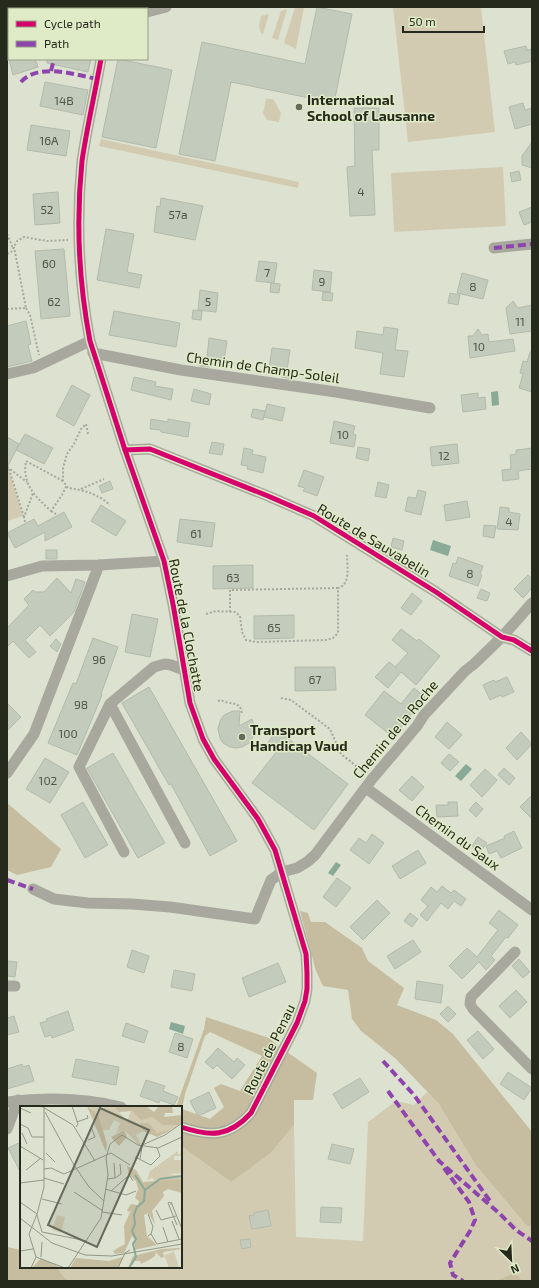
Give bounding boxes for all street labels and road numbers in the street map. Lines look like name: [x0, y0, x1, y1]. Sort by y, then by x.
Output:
street label: Chemin de Champ-Soleil: [185, 348, 342, 386]
street label: Route de Sauvabelin: [314, 500, 434, 580]
street label: Route de la Clochatte: [166, 557, 208, 693]
street label: Chemin de la Roche: [349, 676, 441, 782]
street label: Chemin du Saux: [412, 801, 504, 874]
street label: Route de Penau: [240, 1001, 298, 1097]

